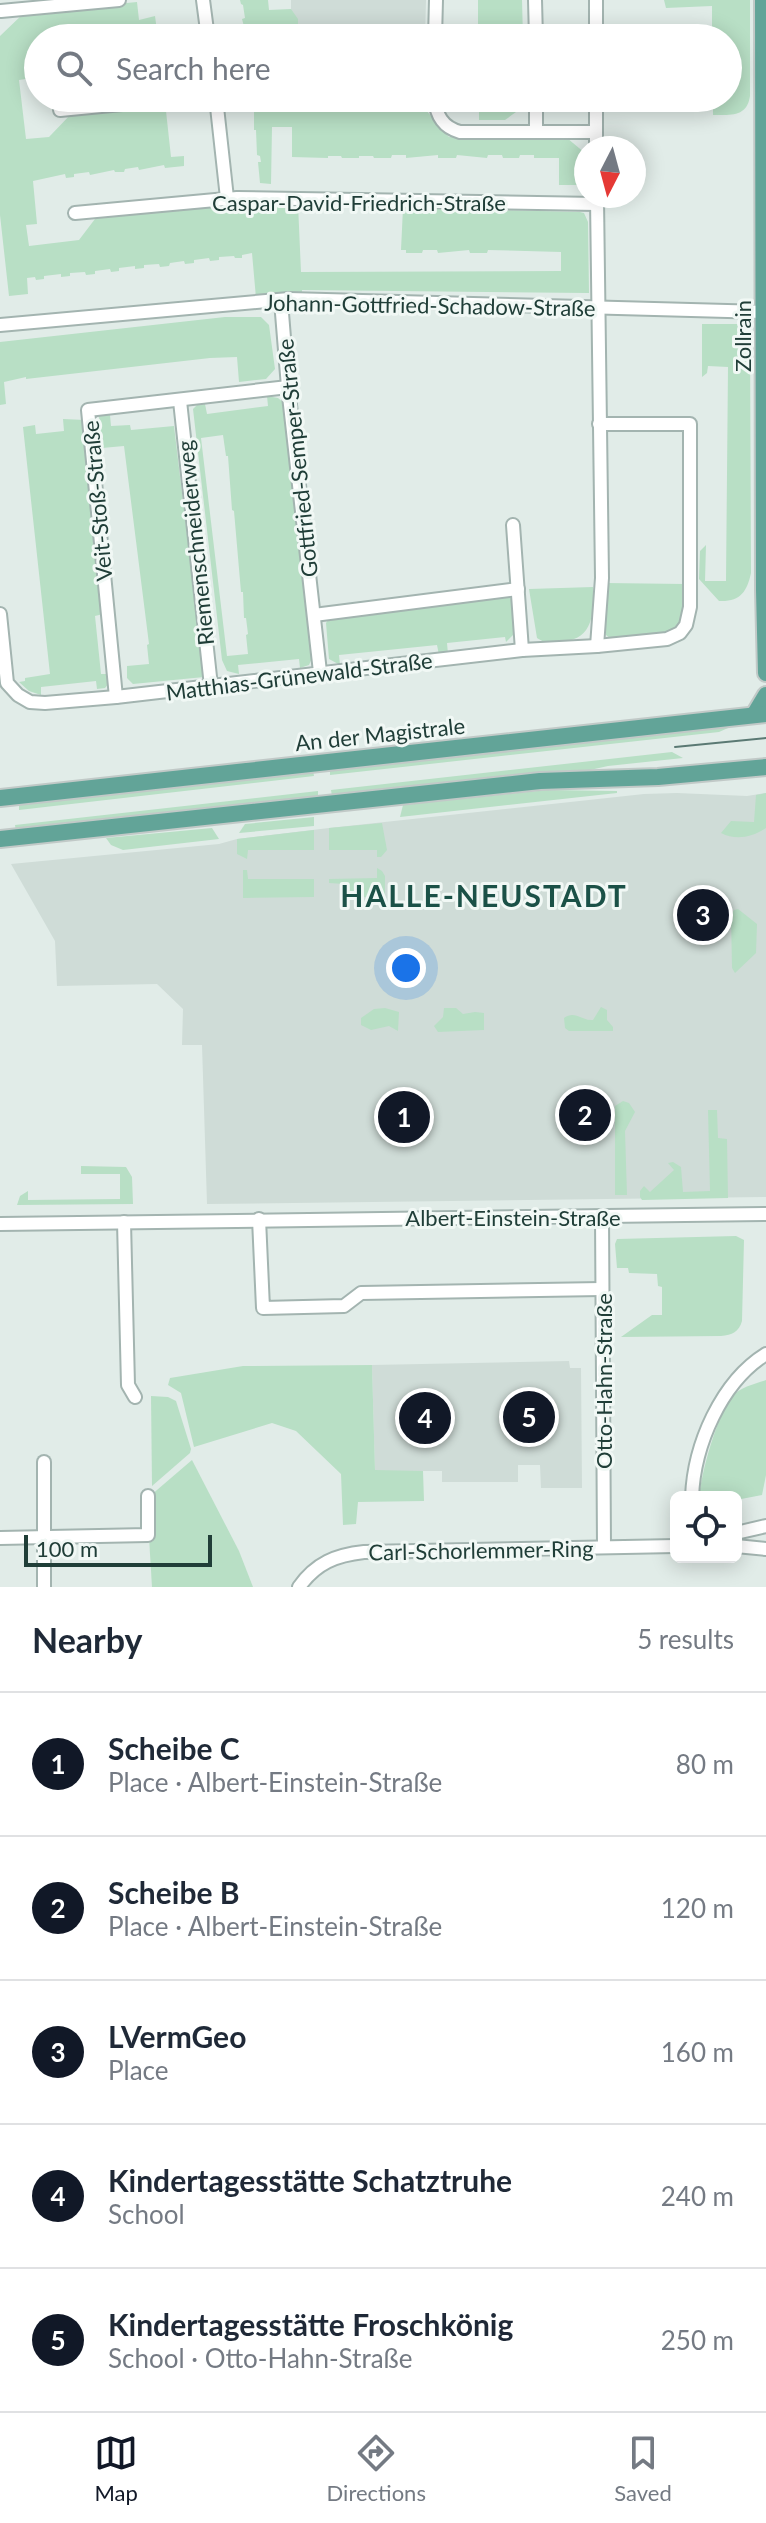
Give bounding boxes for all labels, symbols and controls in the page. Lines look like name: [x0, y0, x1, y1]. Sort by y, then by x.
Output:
search box: [24, 24, 742, 112]
icon: search: [52, 46, 96, 90]
text: Search here: [116, 50, 271, 86]
north arrow: [574, 136, 646, 208]
street label: Caspar-David-Friedrich-Straße: [212, 189, 506, 216]
street label: Johann-Gottfried-Schadow-Straße: [264, 289, 596, 321]
street label: Zollrain: [729, 300, 756, 372]
street label: Gottfried-Semper-Straße: [271, 337, 323, 579]
street label: Veit-Stoß-Straße: [77, 419, 117, 583]
street label: Riemenschneiderweg: [171, 439, 219, 647]
street label: Matthias-Grünewald-Straße: [164, 646, 434, 706]
street label: An der Magistrale: [294, 712, 466, 756]
district label: HALLE-NEUSTADT: [340, 877, 628, 913]
pin: 3: [677, 885, 729, 945]
your location: [386, 948, 426, 988]
pin: 2: [559, 1085, 611, 1145]
pin: 1: [378, 1087, 430, 1147]
street label: Albert-Einstein-Straße: [405, 1204, 621, 1231]
street label: Otto-Hahn-Straße: [590, 1293, 617, 1469]
pin: 5: [503, 1387, 555, 1447]
pin: 4: [399, 1388, 451, 1448]
map controls: [670, 1491, 742, 1563]
button: locate: [670, 1491, 742, 1563]
scale bar: [24, 1531, 212, 1567]
text: 100 m: [36, 1535, 98, 1562]
street label: Carl-Schorlemmer-Ring: [368, 1535, 594, 1565]
text: Nearby: [32, 1619, 143, 1660]
text: 5 results: [637, 1623, 734, 1655]
text: Scheibe C: [108, 1730, 240, 1766]
text: 1: [50, 1748, 66, 1780]
text: 80 m: [676, 1748, 734, 1780]
text: Place · Albert-Einstein-Straße: [108, 1766, 442, 1798]
text: Scheibe B: [108, 1874, 240, 1910]
text: 2: [50, 1892, 66, 1924]
text: 120 m: [661, 1892, 734, 1924]
text: Place · Albert-Einstein-Straße: [108, 1910, 442, 1942]
text: LVermGeo: [108, 2018, 246, 2054]
text: 3: [50, 2036, 66, 2068]
text: 160 m: [661, 2036, 734, 2068]
text: Place: [108, 2054, 169, 2086]
text: Kindertagesstätte Schatztruhe: [108, 2162, 512, 2198]
text: 4: [50, 2180, 66, 2212]
text: 240 m: [661, 2180, 734, 2212]
text: School: [108, 2198, 185, 2230]
text: Kindertagesstätte Froschkönig: [108, 2306, 513, 2342]
text: 5: [50, 2324, 66, 2356]
text: 250 m: [661, 2324, 734, 2356]
text: School · Otto-Hahn-Straße: [108, 2342, 412, 2374]
tab: Map: [94, 2431, 138, 2506]
tab: Directions: [327, 2431, 426, 2506]
tab: Saved: [614, 2431, 672, 2506]

